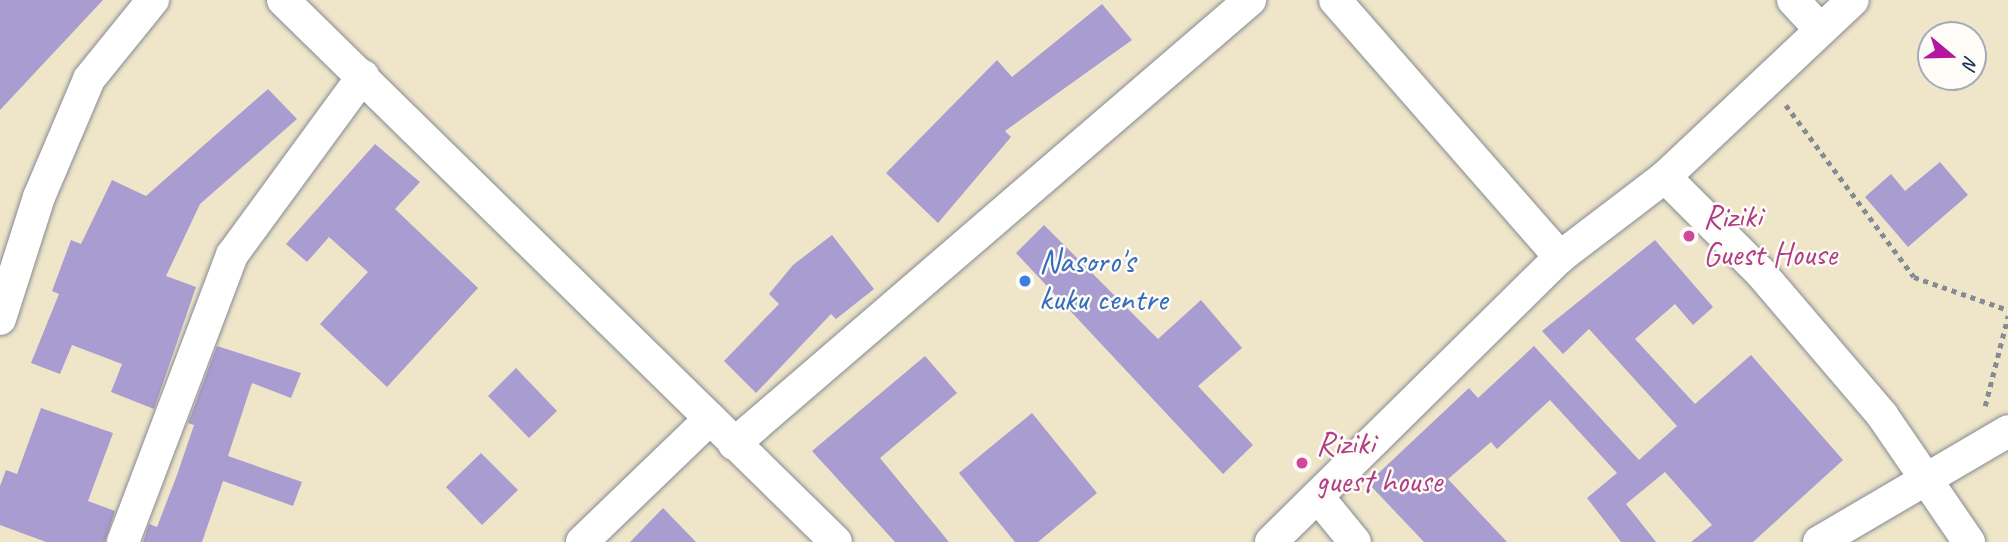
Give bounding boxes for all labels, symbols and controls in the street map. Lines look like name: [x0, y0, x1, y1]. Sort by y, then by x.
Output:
north arrow: [1917, 21, 1987, 91]
text: N: [1957, 53, 1983, 72]
place label: Riziki Guest House: [1703, 197, 1837, 275]
marker: Riziki Guest House: [1681, 228, 1697, 244]
place label: Nasoro's kuku centre: [1039, 242, 1167, 320]
marker: Nasoro's kuku centre: [1017, 273, 1033, 289]
place label: Riziki guest house: [1316, 424, 1442, 502]
marker: Riziki guest house: [1294, 455, 1310, 471]

